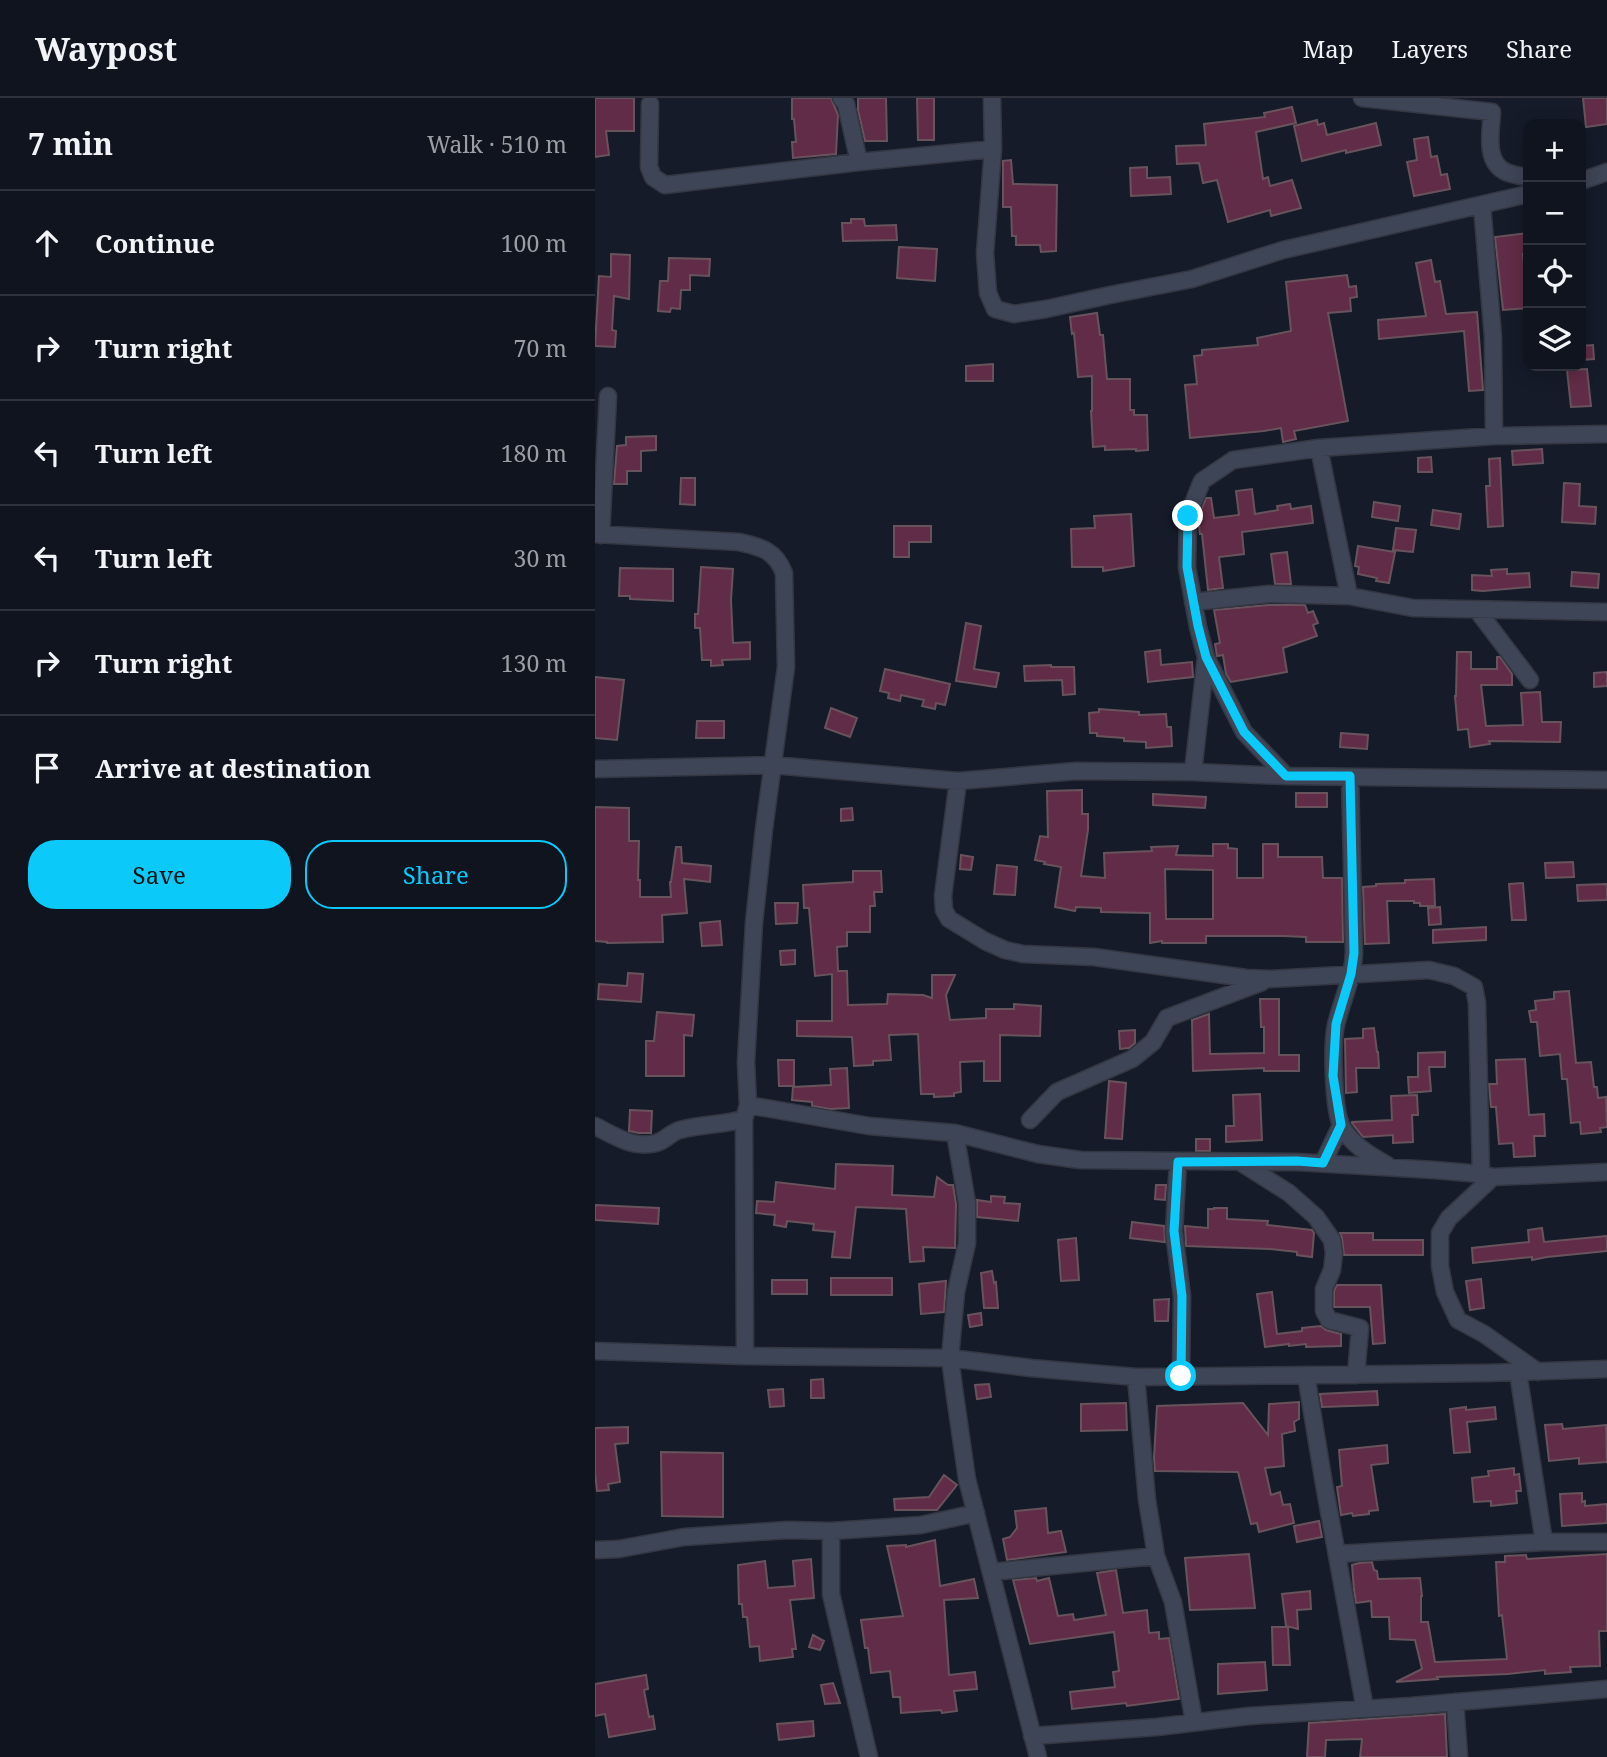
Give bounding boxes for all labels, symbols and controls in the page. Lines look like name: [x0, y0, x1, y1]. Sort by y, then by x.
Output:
text: Waypost: [35, 26, 177, 71]
text: Map: [1303, 32, 1354, 65]
text: Layers: [1392, 32, 1468, 65]
text: Share: [1506, 32, 1572, 65]
map controls: [1523, 119, 1586, 371]
button: +: [1523, 119, 1586, 182]
text: 7 min: [28, 123, 113, 164]
text: Walk · 510 m: [427, 128, 567, 160]
button: −: [1523, 182, 1586, 245]
icon: ahead: [28, 224, 66, 262]
text: Continue: [95, 225, 215, 261]
text: 100 m: [501, 227, 567, 259]
button: locate: [1523, 245, 1586, 308]
button: layers: [1523, 308, 1586, 371]
icon: right: [28, 329, 66, 367]
text: Turn right: [95, 330, 232, 366]
text: 70 m: [514, 332, 567, 364]
icon: left: [28, 434, 66, 472]
text: Turn left: [95, 435, 212, 471]
text: 180 m: [501, 437, 567, 469]
route end: [1172, 500, 1203, 531]
icon: left: [28, 539, 66, 577]
text: Turn left: [95, 540, 212, 576]
text: 30 m: [514, 542, 567, 574]
icon: right: [28, 644, 66, 682]
text: Turn right: [95, 645, 232, 681]
text: 130 m: [501, 647, 567, 679]
icon: arrive: [28, 749, 66, 787]
text: Arrive at destination: [95, 750, 371, 786]
button: Save: [28, 840, 291, 909]
button: Share: [305, 840, 567, 909]
route start: [1165, 1360, 1196, 1391]

